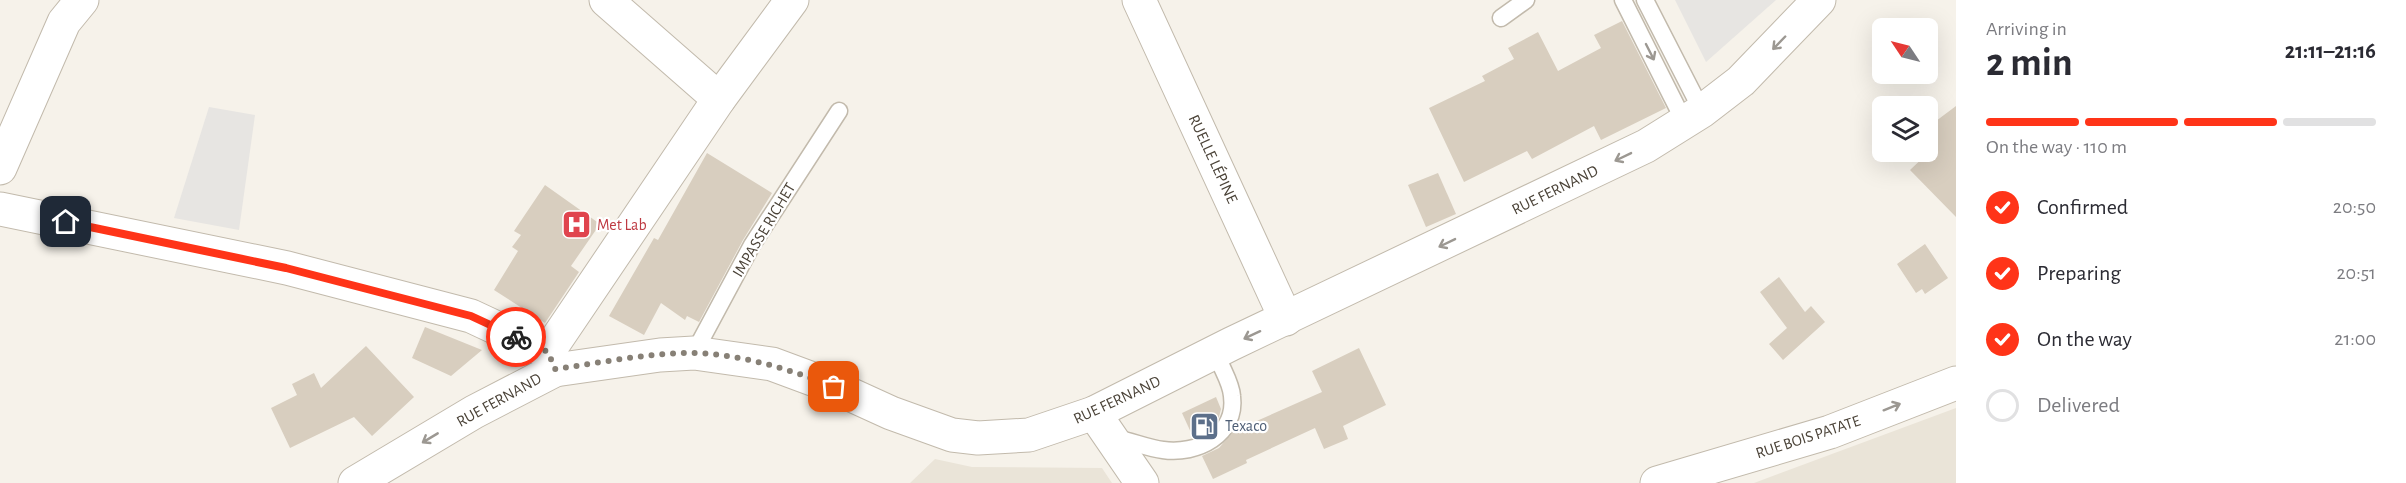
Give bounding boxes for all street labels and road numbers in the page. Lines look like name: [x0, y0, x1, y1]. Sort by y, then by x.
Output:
street label: RUELLE LÉPINE: [1186, 111, 1242, 206]
street label: RUE FERNAND: [1509, 162, 1601, 218]
street label: IMPASSE RICHET: [730, 180, 798, 280]
street label: RUE FERNAND: [454, 370, 544, 430]
street label: RUE FERNAND: [1071, 373, 1163, 427]
street label: RUE BOIS PATATE: [1754, 412, 1863, 461]

